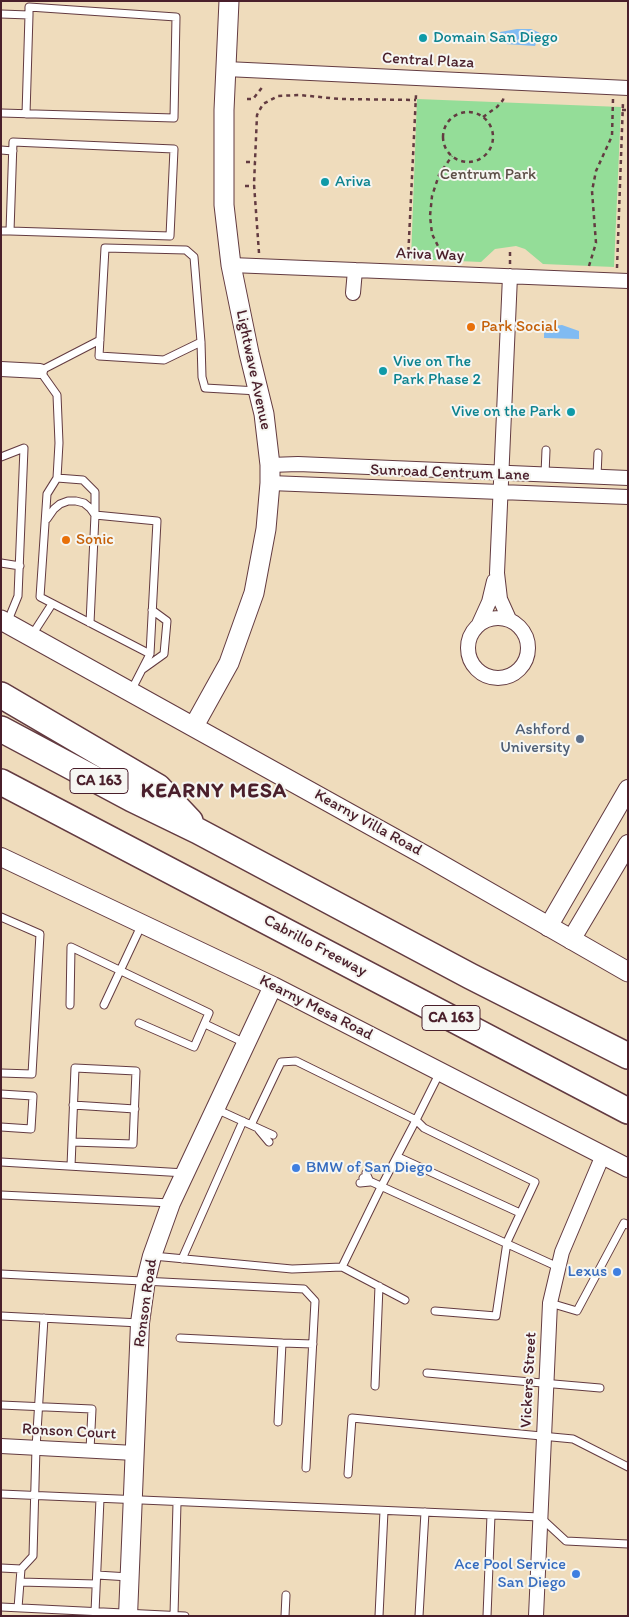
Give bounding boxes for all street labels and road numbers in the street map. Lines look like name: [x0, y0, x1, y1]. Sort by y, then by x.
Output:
street label: Central Plaza: [381, 49, 475, 73]
street label: Ariva Way: [396, 244, 464, 266]
street label: Lightwave Avenue: [231, 308, 275, 432]
street label: Sunroad Centrum Lane: [370, 461, 530, 485]
road number: CA 163: [70, 768, 128, 794]
street label: Kearny Villa Road: [311, 785, 425, 861]
street label: Cabrillo Freeway: [260, 911, 370, 981]
street label: Kearny Mesa Road: [256, 971, 376, 1045]
road number: CA 163: [422, 1006, 480, 1030]
street label: Ronson Road: [130, 1258, 162, 1348]
street label: Vickers Street: [517, 1331, 541, 1429]
street label: Ronson Court: [21, 1420, 117, 1444]

